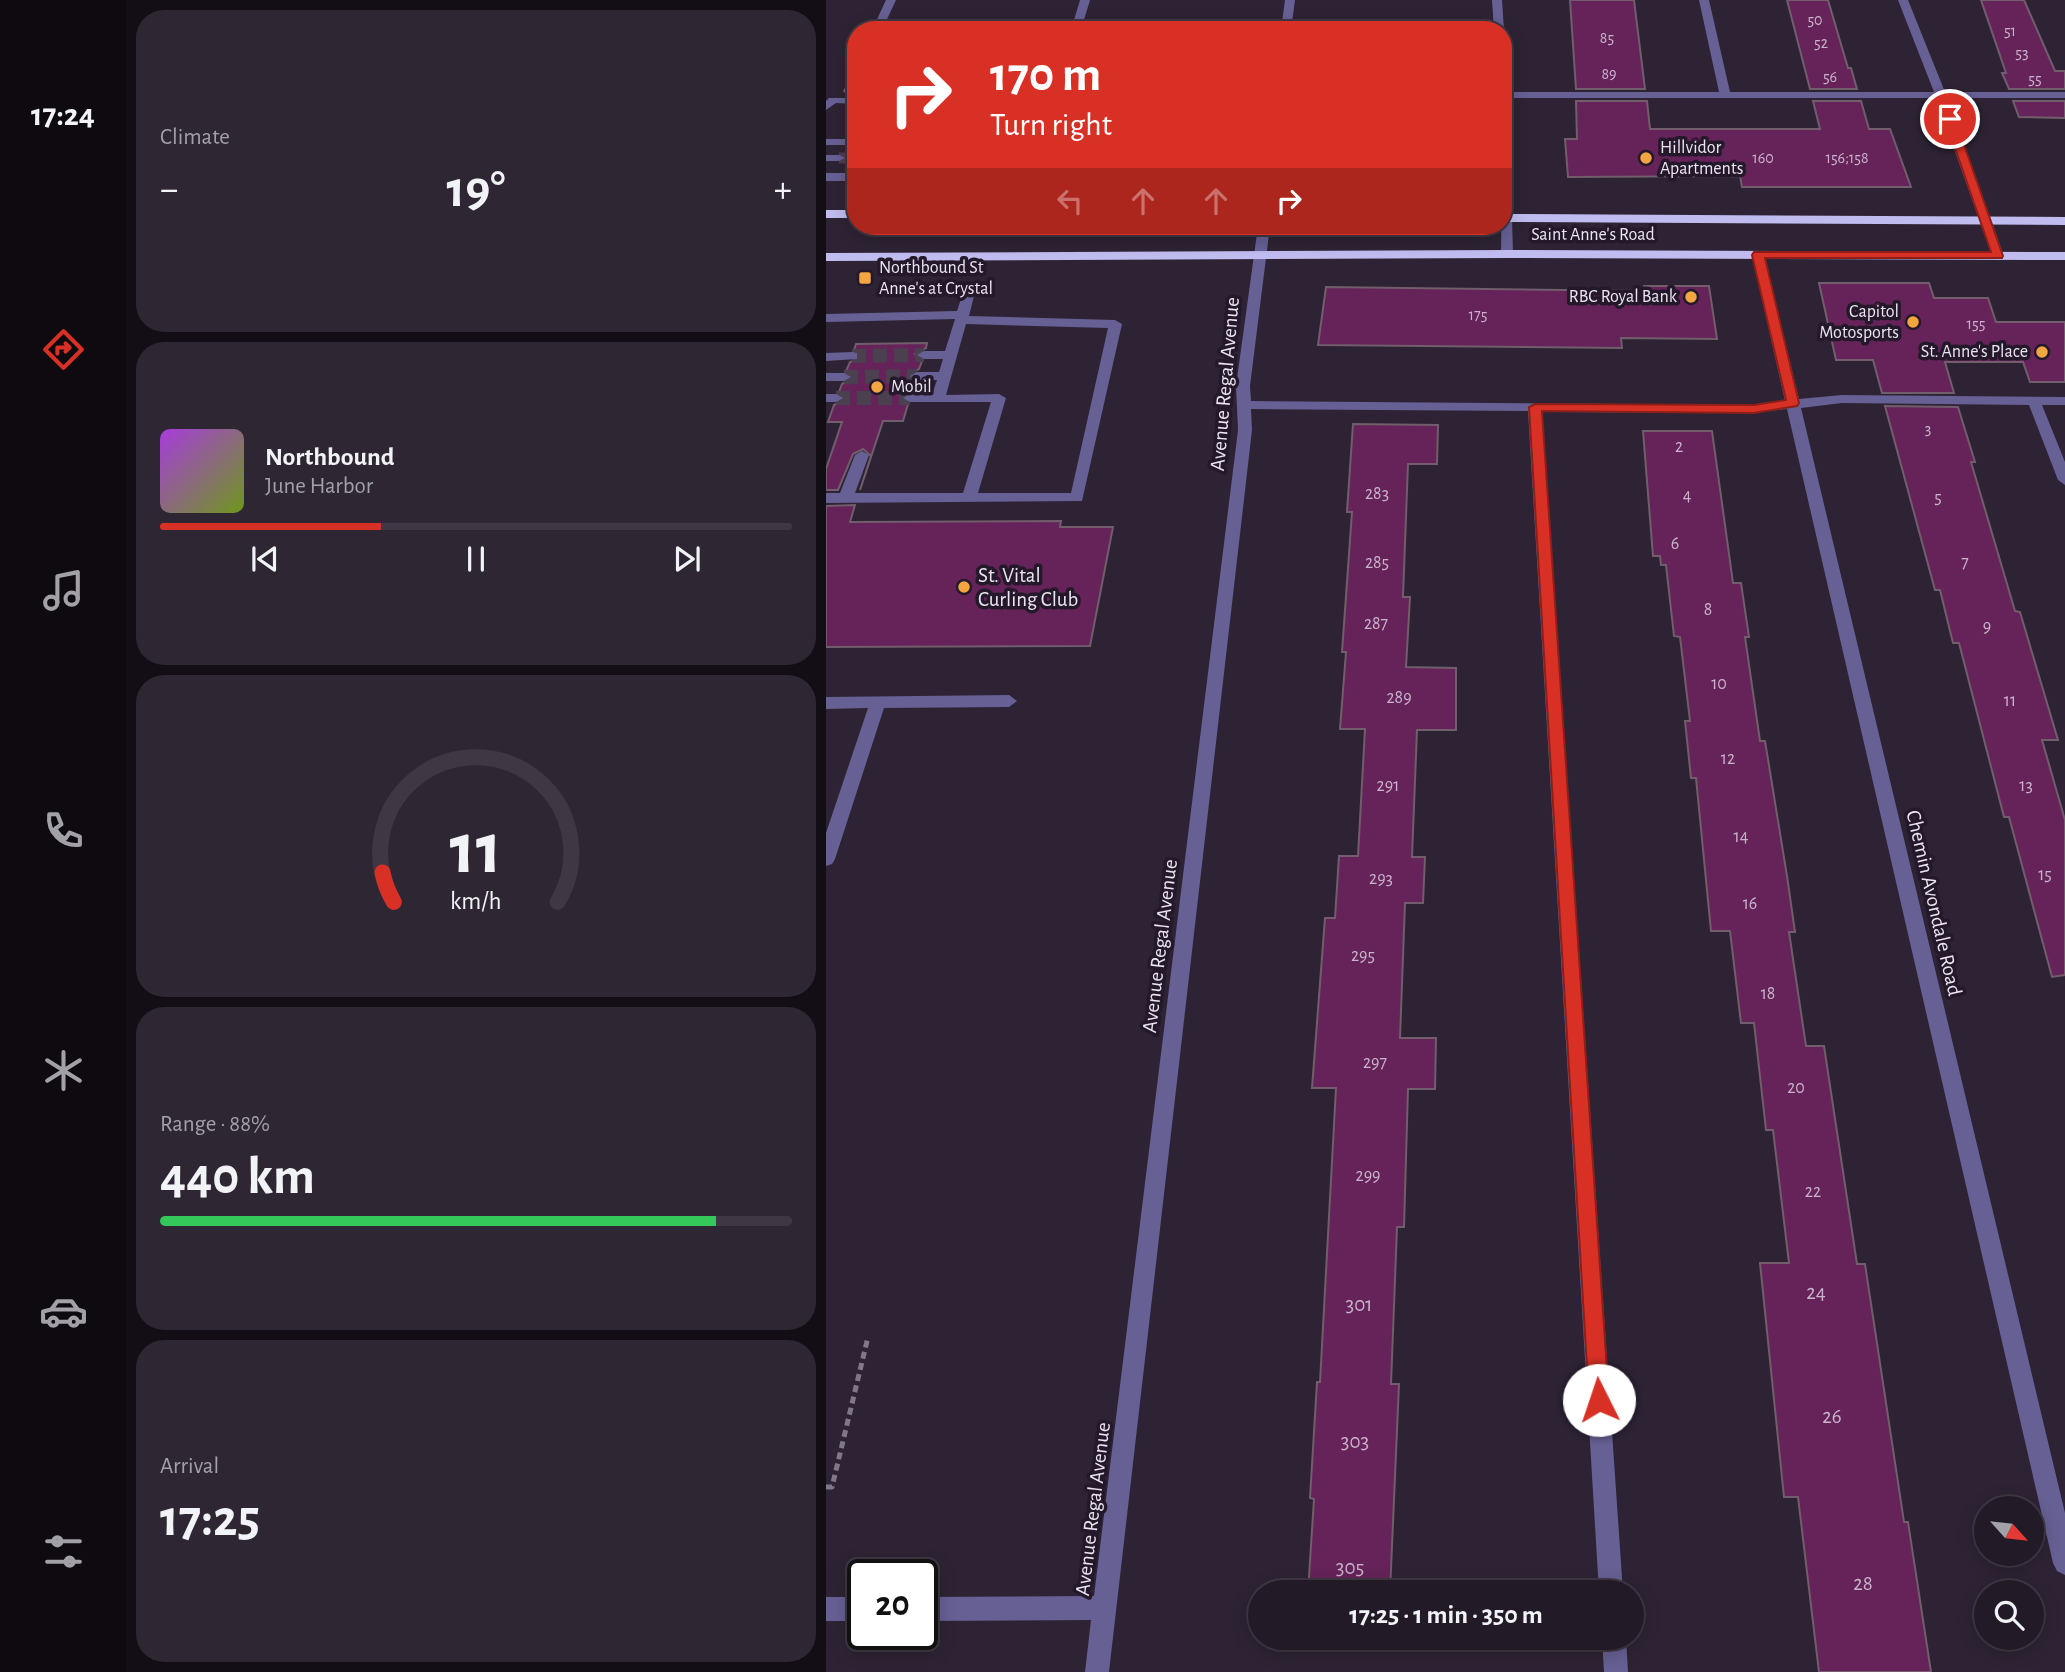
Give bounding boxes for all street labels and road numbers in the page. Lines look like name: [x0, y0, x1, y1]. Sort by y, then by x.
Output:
street label: Saint Anne's Road: [1531, 226, 1655, 244]
street label: Avenue Regal Avenue: [1207, 296, 1243, 472]
street label: Chemin Avondale Road: [1902, 808, 1966, 998]
street label: Avenue Regal Avenue: [1139, 858, 1181, 1034]
street label: Avenue Regal Avenue: [1072, 1421, 1114, 1597]

